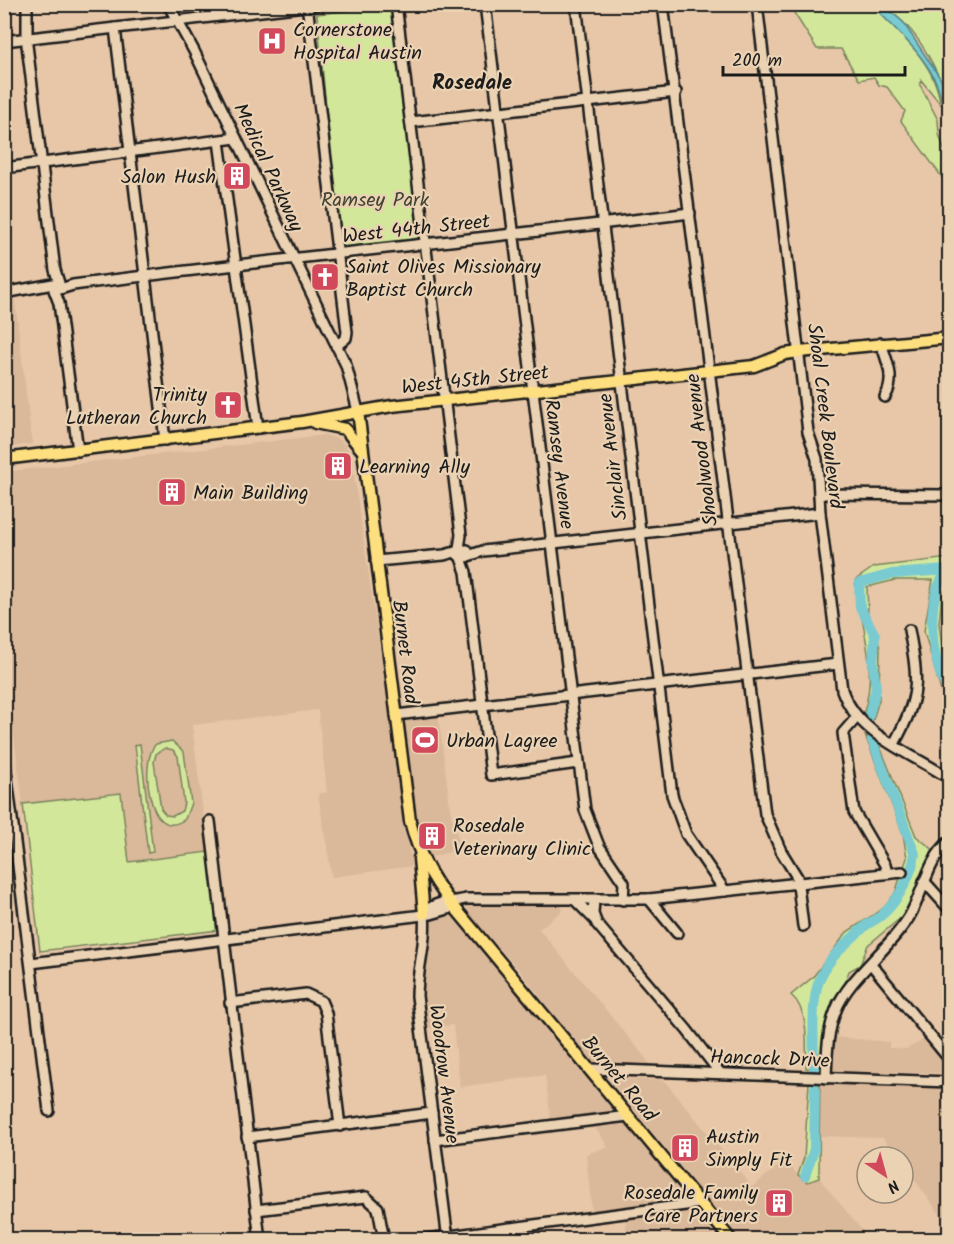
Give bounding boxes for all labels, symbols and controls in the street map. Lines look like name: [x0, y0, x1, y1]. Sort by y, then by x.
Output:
place label: Cornerstone Hospital Austin: [293, 15, 422, 70]
hospital icon: Cornerstone Hospital Austin: [256, 25, 288, 57]
scale bar: [723, 39, 904, 77]
text: 200 m: [732, 47, 782, 76]
district label: Rosedale: [432, 67, 512, 100]
street label: Medical Parkway: [223, 98, 311, 238]
building icon: Salon Hush: [221, 160, 253, 192]
place label: Salon Hush: [121, 162, 216, 194]
park label: Ramsey Park: [321, 185, 430, 217]
street label: West 44th Street: [341, 206, 492, 254]
place label: Saint Olives Missionary Baptist Church: [346, 252, 541, 307]
church icon: Saint Olives Missionary Baptist Church: [309, 261, 341, 293]
street label: Shoal Creek Boulevard: [797, 322, 851, 512]
street label: West 45th Street: [400, 357, 551, 405]
street label: Shoalwood Avenue: [678, 372, 728, 528]
place label: Trinity Lutheran Church: [66, 380, 208, 435]
church icon: Trinity Lutheran Church: [212, 389, 244, 421]
street label: Sinclair Avenue: [590, 392, 638, 522]
street label: Ramsey Avenue: [534, 397, 582, 531]
building icon: Learning Ally: [322, 450, 354, 482]
place label: Learning Ally: [359, 452, 470, 484]
building icon: Main Building: [156, 476, 188, 508]
place label: Main Building: [193, 478, 309, 510]
street label: Burnet Road: [382, 598, 426, 707]
sports icon: Urban Lagree: [409, 724, 441, 756]
place label: Urban Lagree: [446, 726, 558, 758]
place label: Rosedale Veterinary Clinic: [453, 811, 591, 866]
building icon: Rosedale Veterinary Clinic: [416, 820, 448, 852]
street label: Woodrow Avenue: [419, 1003, 467, 1146]
street label: Burnet Road: [573, 1029, 665, 1130]
street label: Hancock Drive: [710, 1042, 830, 1078]
place label: Austin Simply Fit: [706, 1122, 792, 1177]
building icon: Austin Simply Fit: [669, 1132, 701, 1164]
north arrow: [855, 1145, 915, 1205]
text: N: [881, 1173, 904, 1199]
place label: Rosedale Family Care Partners: [624, 1178, 759, 1233]
building icon: Rosedale Family Care Partners: [763, 1187, 795, 1219]

